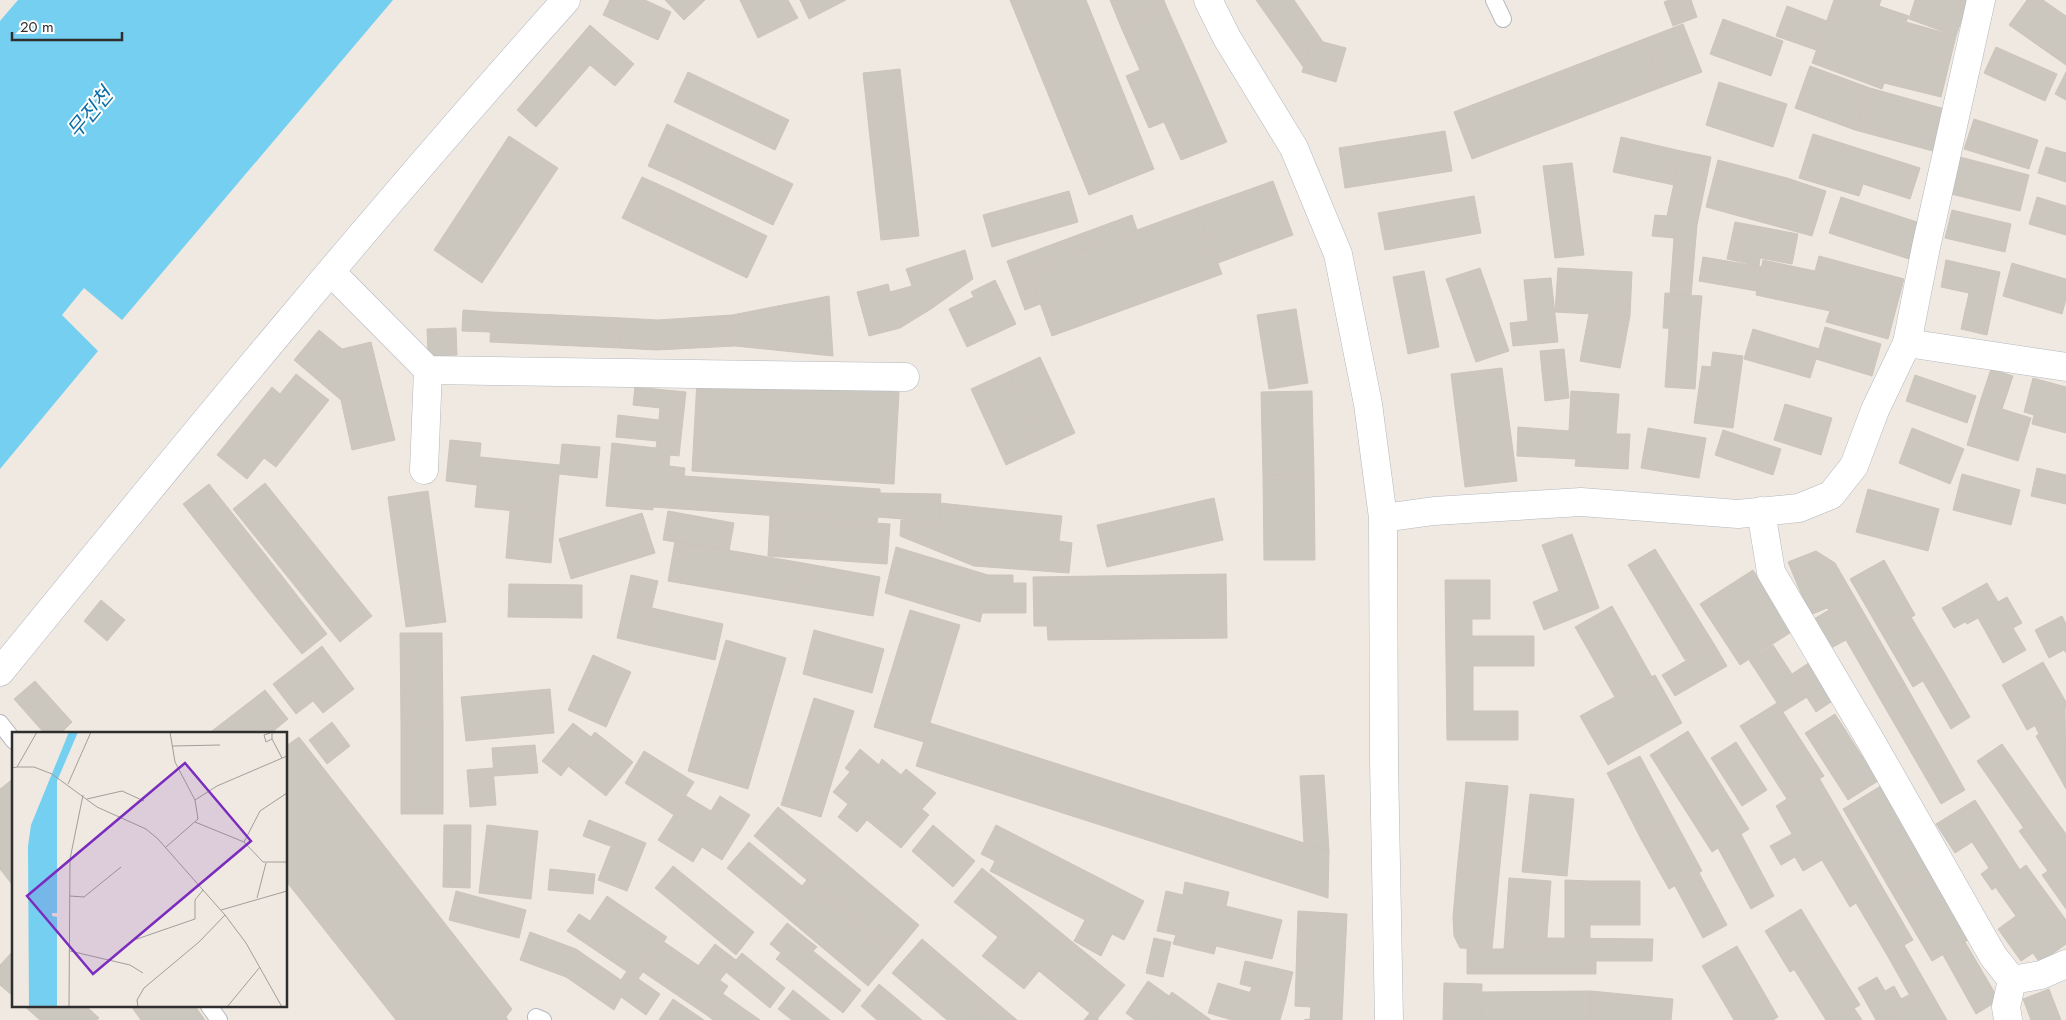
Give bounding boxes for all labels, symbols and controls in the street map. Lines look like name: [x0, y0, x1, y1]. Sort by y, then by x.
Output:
scale bar: [12, 10, 122, 42]
text: 20 m: [20, 16, 54, 38]
water label: 무진천: [60, 79, 122, 145]
inset map: [12, 732, 288, 1008]

